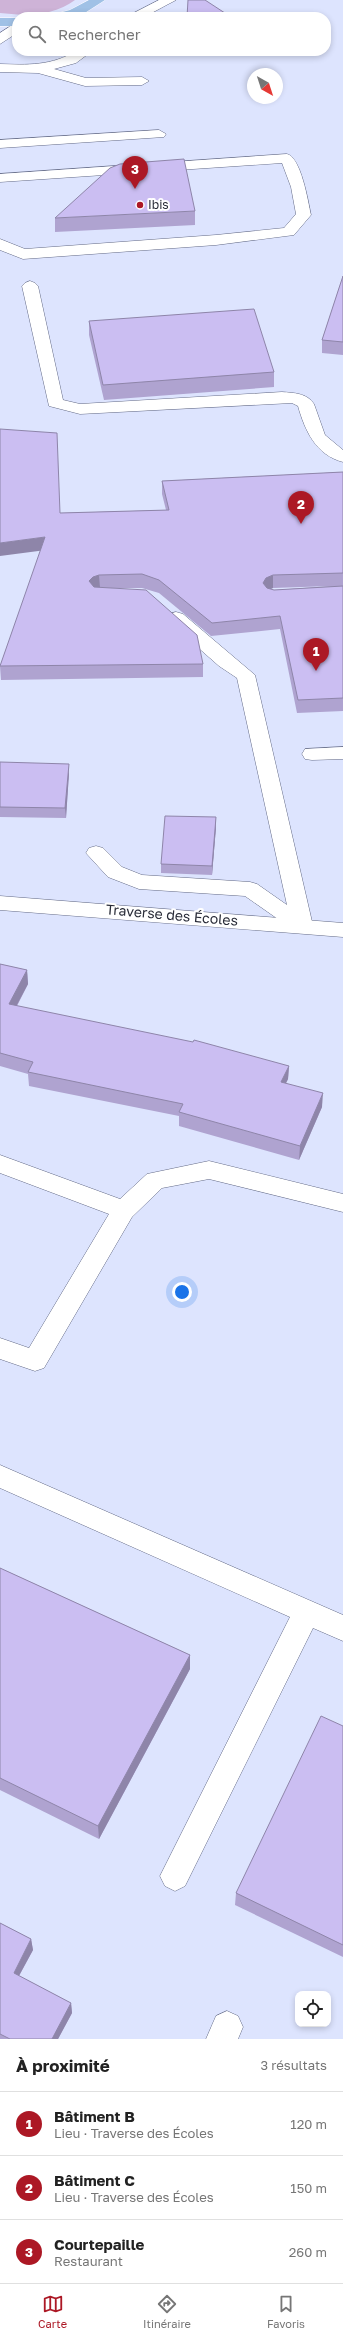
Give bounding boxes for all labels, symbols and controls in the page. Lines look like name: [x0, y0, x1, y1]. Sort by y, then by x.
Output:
search box: [12, 12, 331, 56]
icon: search: [26, 23, 48, 45]
text: Rechercher: [58, 25, 141, 43]
north arrow: [247, 68, 283, 104]
pin: 3: [122, 156, 148, 189]
place label: Ibis: [148, 197, 169, 212]
marker: Ibis: [135, 200, 145, 210]
pin: 2: [288, 491, 314, 524]
pin: 1: [303, 638, 329, 671]
street label: Traverse des Écoles: [105, 900, 239, 929]
your location: [172, 1282, 192, 1302]
map controls: [295, 1991, 331, 2027]
button: locate: [295, 1991, 331, 2027]
text: À proximité: [16, 2055, 110, 2076]
text: 3 résultats: [261, 2057, 327, 2073]
text: Bâtiment B: [54, 2107, 135, 2125]
text: 1: [26, 2116, 32, 2132]
text: 120 m: [290, 2116, 327, 2132]
text: Lieu · Traverse des Écoles: [54, 2125, 214, 2141]
text: Bâtiment C: [54, 2171, 135, 2189]
text: 2: [25, 2180, 33, 2196]
text: 150 m: [290, 2180, 327, 2196]
text: Lieu · Traverse des Écoles: [54, 2189, 214, 2205]
text: Courtepaille: [54, 2235, 144, 2253]
text: 3: [25, 2244, 33, 2260]
text: 260 m: [289, 2244, 327, 2260]
text: Restaurant: [54, 2253, 123, 2269]
tab: Carte: [38, 2293, 67, 2330]
tab: Itinéraire: [143, 2293, 191, 2330]
tab: Favoris: [267, 2293, 305, 2330]

